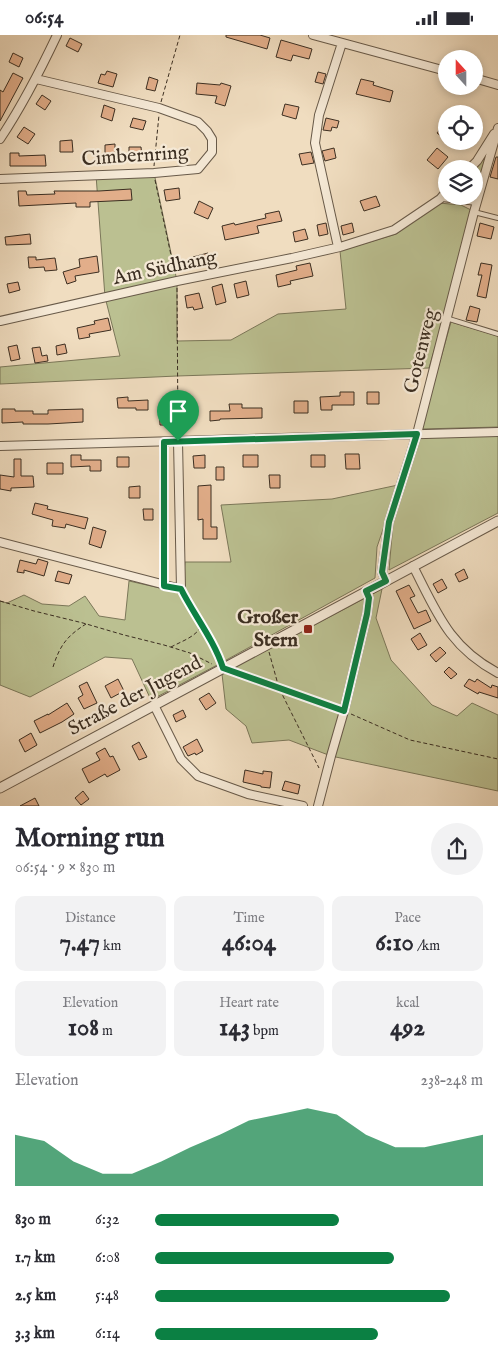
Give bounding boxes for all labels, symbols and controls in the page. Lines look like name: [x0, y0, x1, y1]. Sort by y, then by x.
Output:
text: 06:54: [25, 6, 63, 30]
north arrow: [438, 50, 482, 95]
map controls: [438, 50, 483, 205]
button: locate: [438, 105, 483, 150]
street label: Cimbernring: [81, 140, 190, 172]
button: layers: [438, 160, 483, 205]
street label: Am Südhang: [110, 245, 220, 291]
street label: Gotenweg: [398, 305, 444, 396]
pin: [157, 390, 199, 441]
icon: arrive: [164, 397, 192, 425]
place label: Großer Stern: [237, 605, 299, 653]
marker: Großer Stern: [302, 623, 314, 635]
street label: Straße der Jugend: [64, 650, 206, 742]
text: Morning run: [15, 821, 165, 856]
button: share: [431, 823, 483, 875]
text: 06:54 · 9 × 830 m: [15, 858, 115, 878]
text: Distance: [65, 909, 116, 927]
text: Time: [233, 909, 265, 927]
text: Pace: [394, 909, 421, 927]
text: 7.47: [59, 927, 100, 959]
text: 46:04: [222, 927, 276, 959]
text: 6:10: [375, 927, 414, 959]
text: km: [100, 937, 121, 955]
text: /km: [414, 937, 440, 955]
text: Elevation: [63, 994, 118, 1012]
text: Heart rate: [219, 994, 279, 1012]
text: kcal: [396, 994, 419, 1012]
text: 108: [68, 1012, 99, 1044]
text: 143: [219, 1012, 250, 1044]
text: 492: [390, 1012, 425, 1044]
text: m: [99, 1022, 113, 1040]
text: bpm: [250, 1022, 279, 1040]
text: Elevation: [15, 1071, 78, 1091]
text: 238–248 m: [420, 1071, 483, 1091]
text: 830 m: [15, 1210, 51, 1230]
text: 6:32: [95, 1210, 119, 1230]
text: 1.7 km: [15, 1248, 55, 1268]
text: 6:08: [95, 1248, 120, 1268]
text: 2.5 km: [15, 1286, 56, 1306]
text: 5:48: [95, 1286, 119, 1306]
text: 3.3 km: [15, 1324, 55, 1344]
text: 6:14: [95, 1324, 120, 1344]

